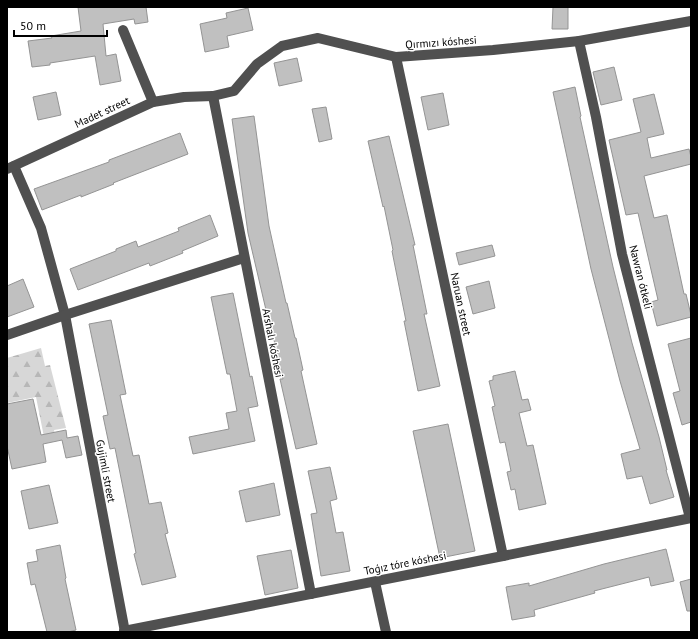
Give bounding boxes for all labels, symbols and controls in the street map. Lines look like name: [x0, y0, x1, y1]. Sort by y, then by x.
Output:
scale bar: [14, 12, 107, 38]
text: 50 m: [20, 18, 46, 33]
street label: Qırmızı kóshesi: [405, 33, 477, 51]
street label: Madet street: [72, 93, 132, 131]
street label: Nawran ótkeli: [626, 243, 656, 311]
street label: Naruan street: [448, 271, 475, 337]
street label: Arshalı kóshesi: [259, 307, 287, 379]
street label: Gujimli street: [93, 439, 119, 504]
street label: Toǵız tóre kóshesi: [363, 548, 447, 578]

